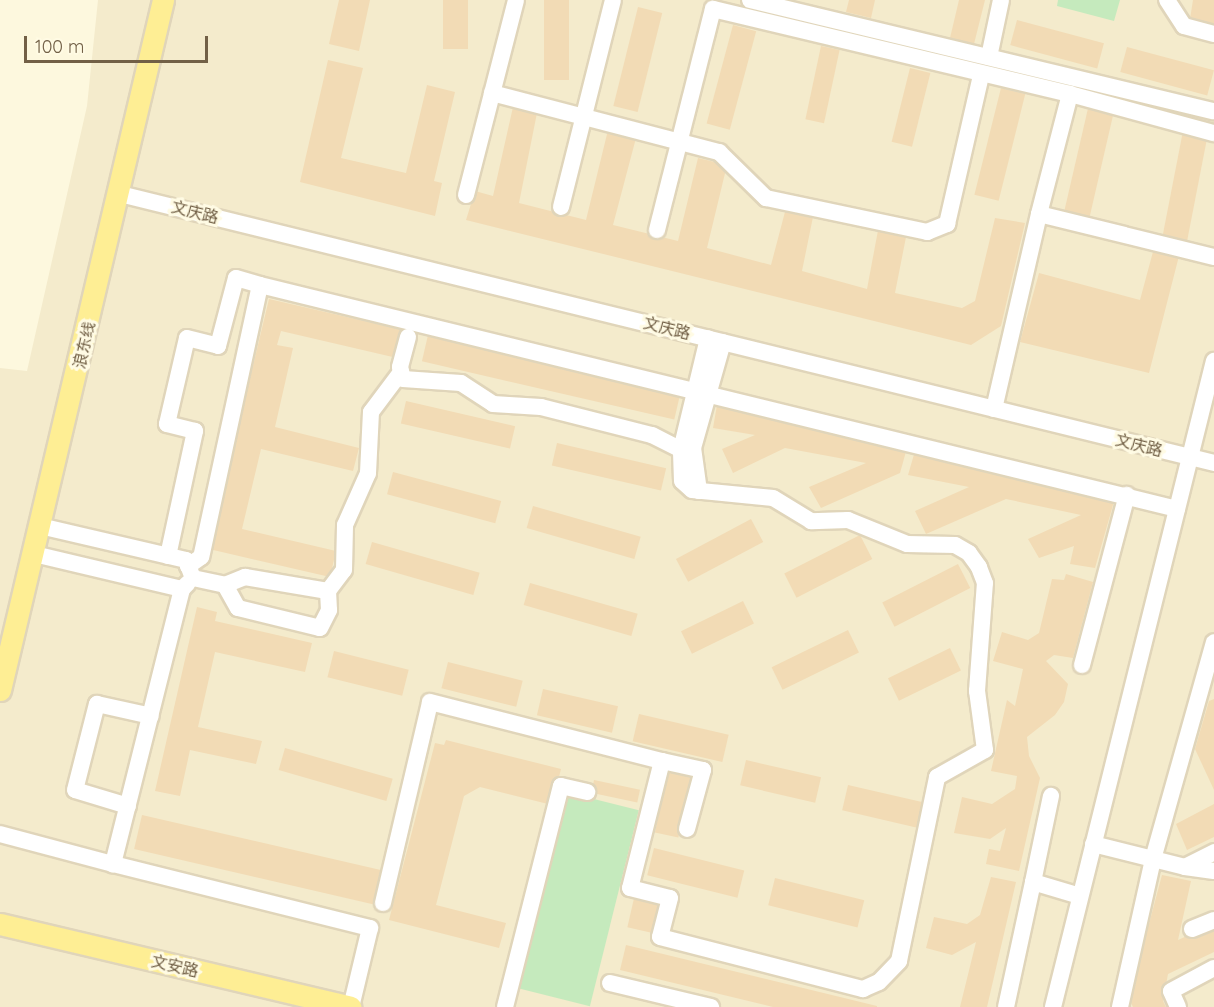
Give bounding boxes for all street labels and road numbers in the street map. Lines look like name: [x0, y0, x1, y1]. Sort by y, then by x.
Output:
street label: 文庆路: [169, 197, 221, 227]
street label: 文庆路: [641, 313, 693, 343]
street label: 浪东线: [69, 319, 99, 371]
street label: 文庆路: [1113, 430, 1165, 460]
street label: 文安路: [149, 951, 201, 981]

